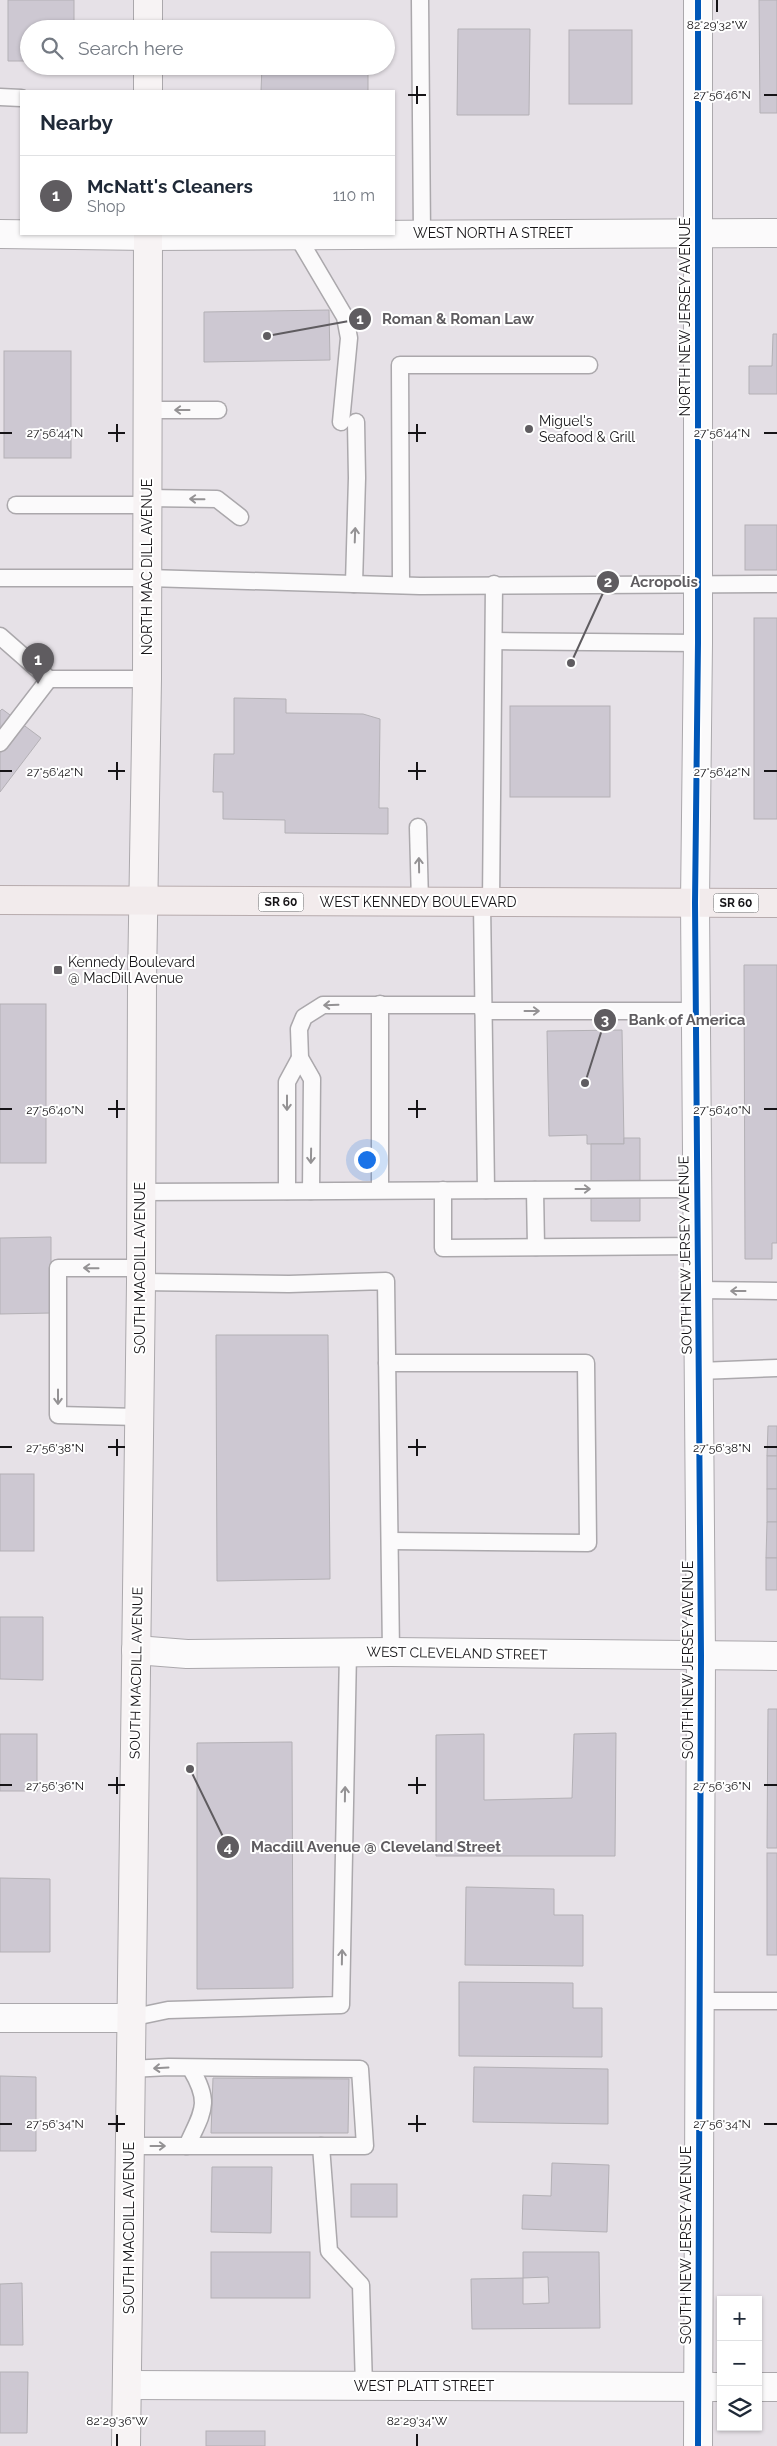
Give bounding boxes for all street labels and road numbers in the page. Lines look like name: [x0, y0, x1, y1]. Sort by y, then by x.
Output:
street label: NORTH NEW JERSEY AVENUE: [677, 217, 693, 417]
street label: WEST NORTH A STREET: [413, 225, 573, 241]
street label: NORTH MAC DILL AVENUE: [139, 479, 155, 655]
road number: SR 60: [258, 892, 304, 912]
street label: WEST KENNEDY BOULEVARD: [320, 894, 516, 910]
road number: SR 60: [714, 894, 758, 912]
street label: SOUTH NEW JERSEY AVENUE: [675, 1156, 695, 1354]
street label: SOUTH MACDILL AVENUE: [132, 1182, 148, 1354]
street label: SOUTH NEW JERSEY AVENUE: [680, 1561, 696, 1759]
street label: SOUTH MACDILL AVENUE: [126, 1587, 146, 1759]
street label: WEST CLEVELAND STREET: [366, 1643, 548, 1663]
street label: SOUTH MACDILL AVENUE: [121, 2142, 137, 2314]
street label: SOUTH NEW JERSEY AVENUE: [678, 2146, 694, 2344]
street label: WEST PLATT STREET: [354, 2378, 495, 2394]

